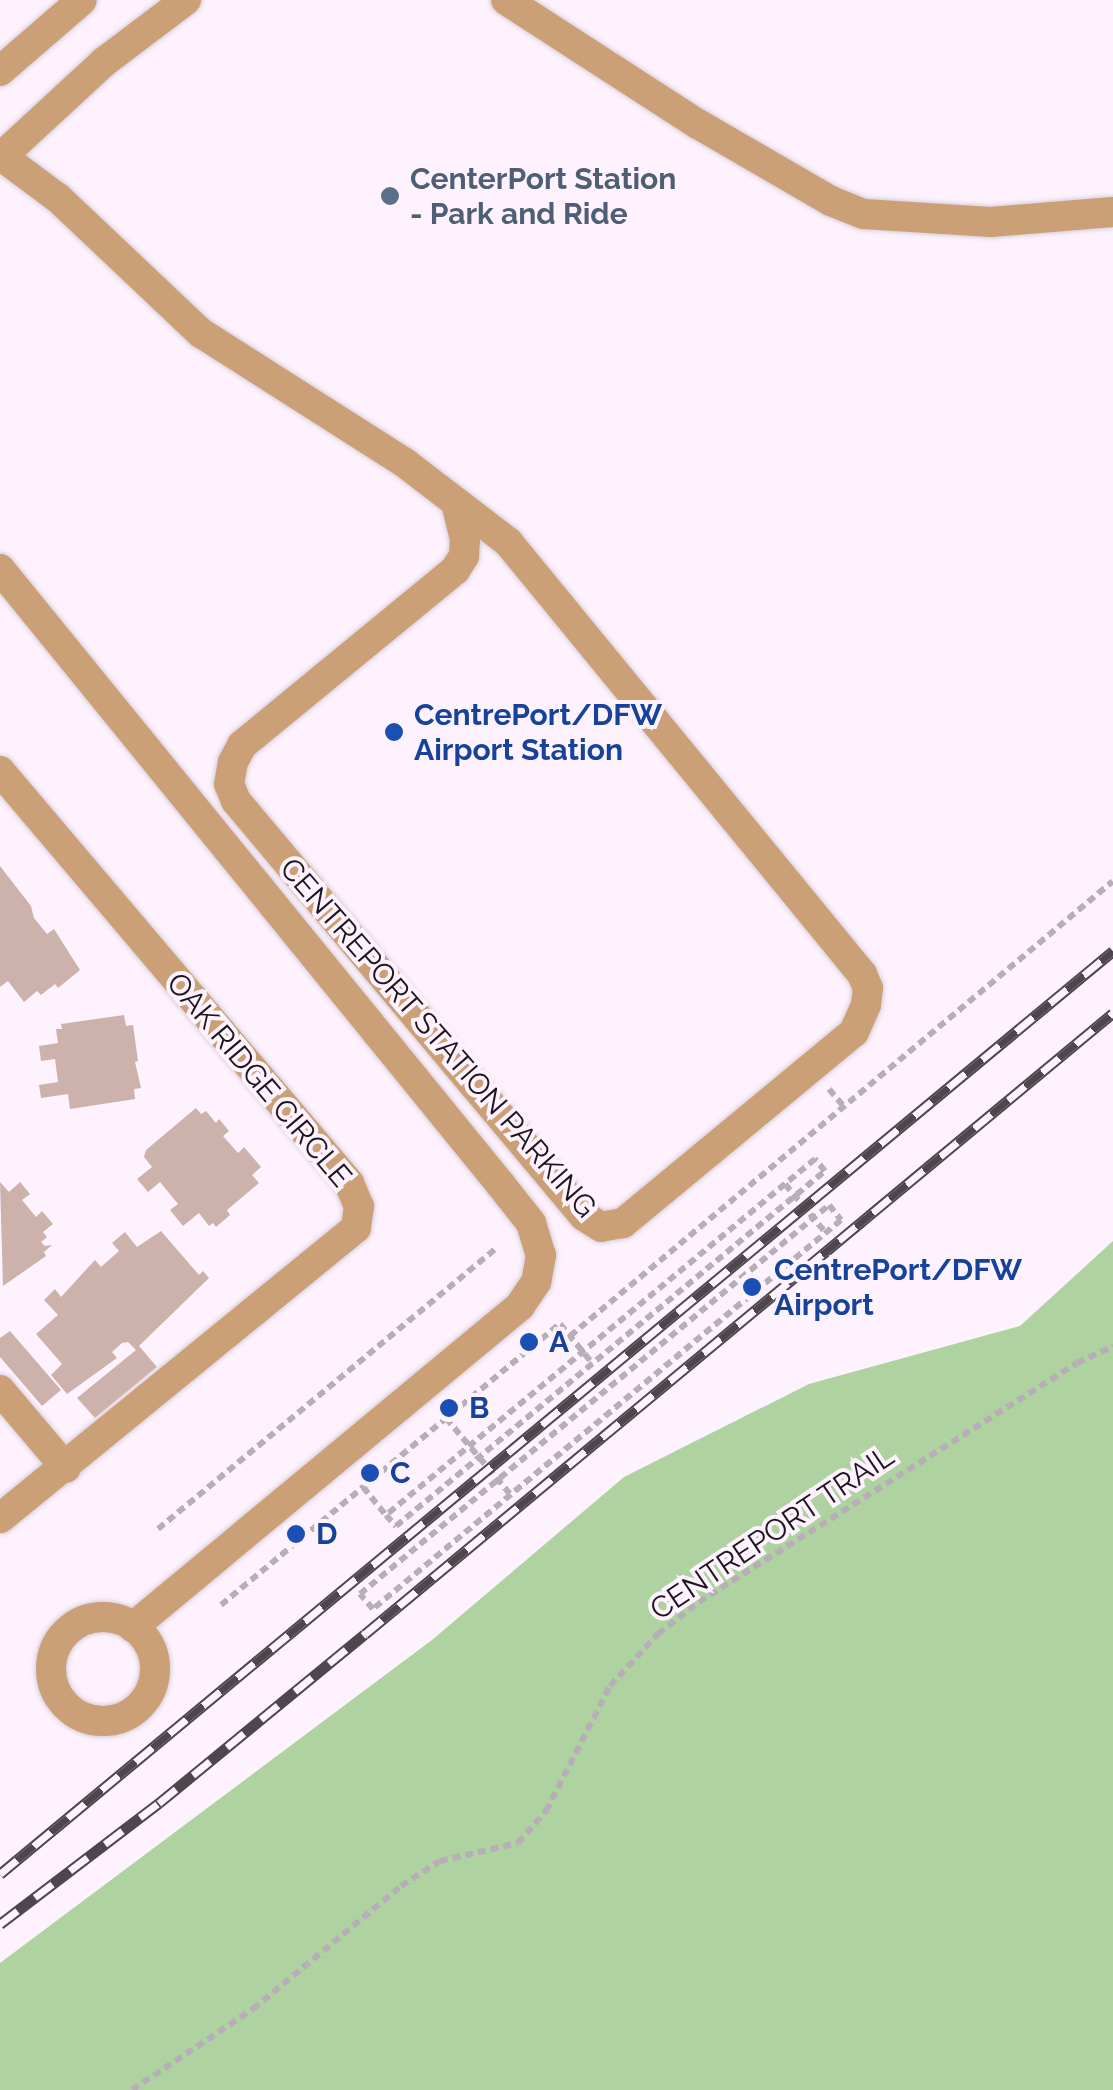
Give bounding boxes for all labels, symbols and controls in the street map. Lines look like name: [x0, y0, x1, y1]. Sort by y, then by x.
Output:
place label: CenterPort Station - Park and Ride: [410, 161, 676, 232]
marker: CenterPort Station - Park and Ride: [379, 185, 401, 207]
place label: CentrePort/DFW Airport Station: [414, 697, 662, 768]
marker: CentrePort/DFW Airport Station: [383, 721, 405, 743]
street label: CENTREPORT STATION PARKING: [272, 851, 604, 1225]
street label: OAK RIDGE CIRCLE: [159, 965, 359, 1195]
place label: CentrePort/DFW Airport: [774, 1252, 1022, 1322]
marker: CentrePort/DFW Airport: [739, 1274, 765, 1300]
place label: A: [549, 1324, 569, 1360]
marker: A: [518, 1331, 540, 1353]
place label: B: [469, 1390, 489, 1426]
marker: B: [438, 1397, 460, 1419]
street label: CENTREPORT TRAIL: [643, 1438, 901, 1628]
place label: C: [390, 1455, 411, 1491]
marker: C: [359, 1462, 381, 1484]
place label: D: [316, 1516, 337, 1552]
marker: D: [285, 1523, 307, 1545]

